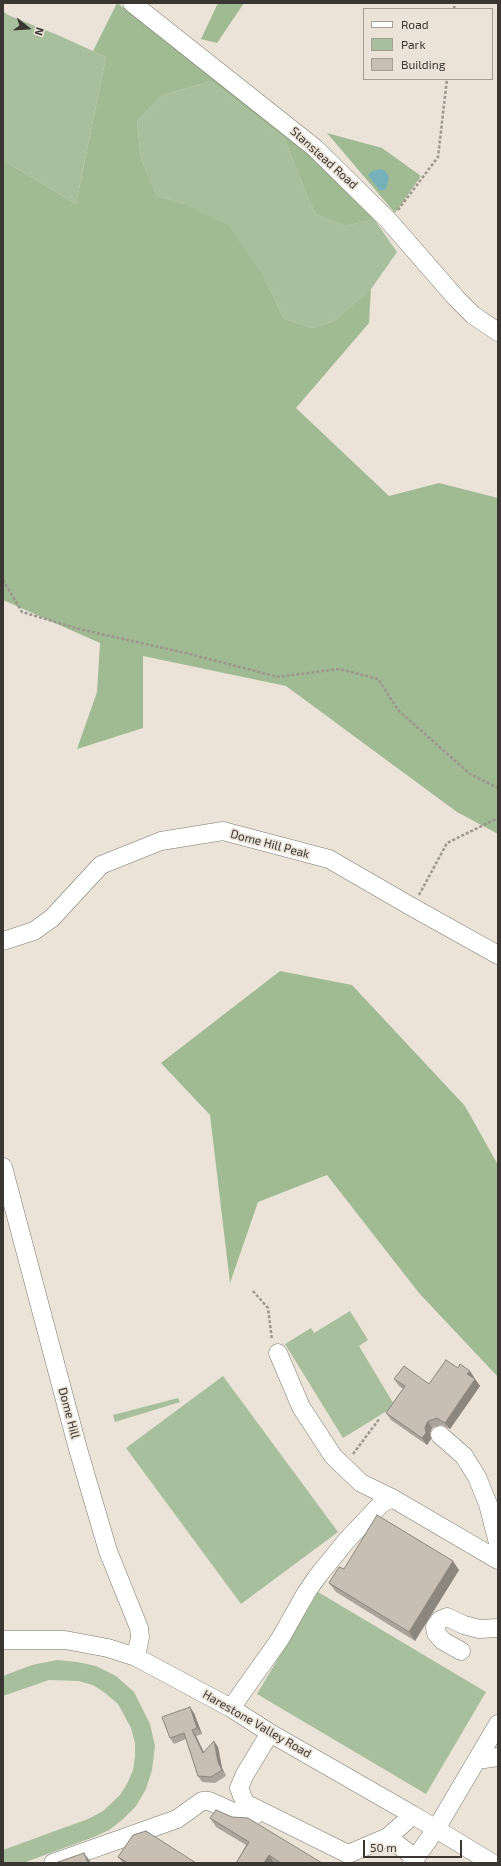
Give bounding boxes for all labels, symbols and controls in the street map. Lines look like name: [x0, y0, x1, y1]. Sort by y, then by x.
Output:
north arrow: [8, 8, 48, 48]
legend: [363, 8, 493, 80]
text: Road: [401, 17, 429, 31]
text: N: [33, 26, 47, 37]
text: Park: [401, 37, 426, 51]
text: Building: [401, 57, 445, 71]
street label: Stanstead Road: [287, 124, 361, 192]
street label: Dome Hill Peak: [229, 827, 311, 861]
street label: Dome Hill: [55, 1386, 83, 1440]
street label: Harestone Valley Road: [200, 1687, 314, 1761]
scale bar: [365, 1832, 464, 1858]
text: 50 m: [370, 1840, 397, 1854]

